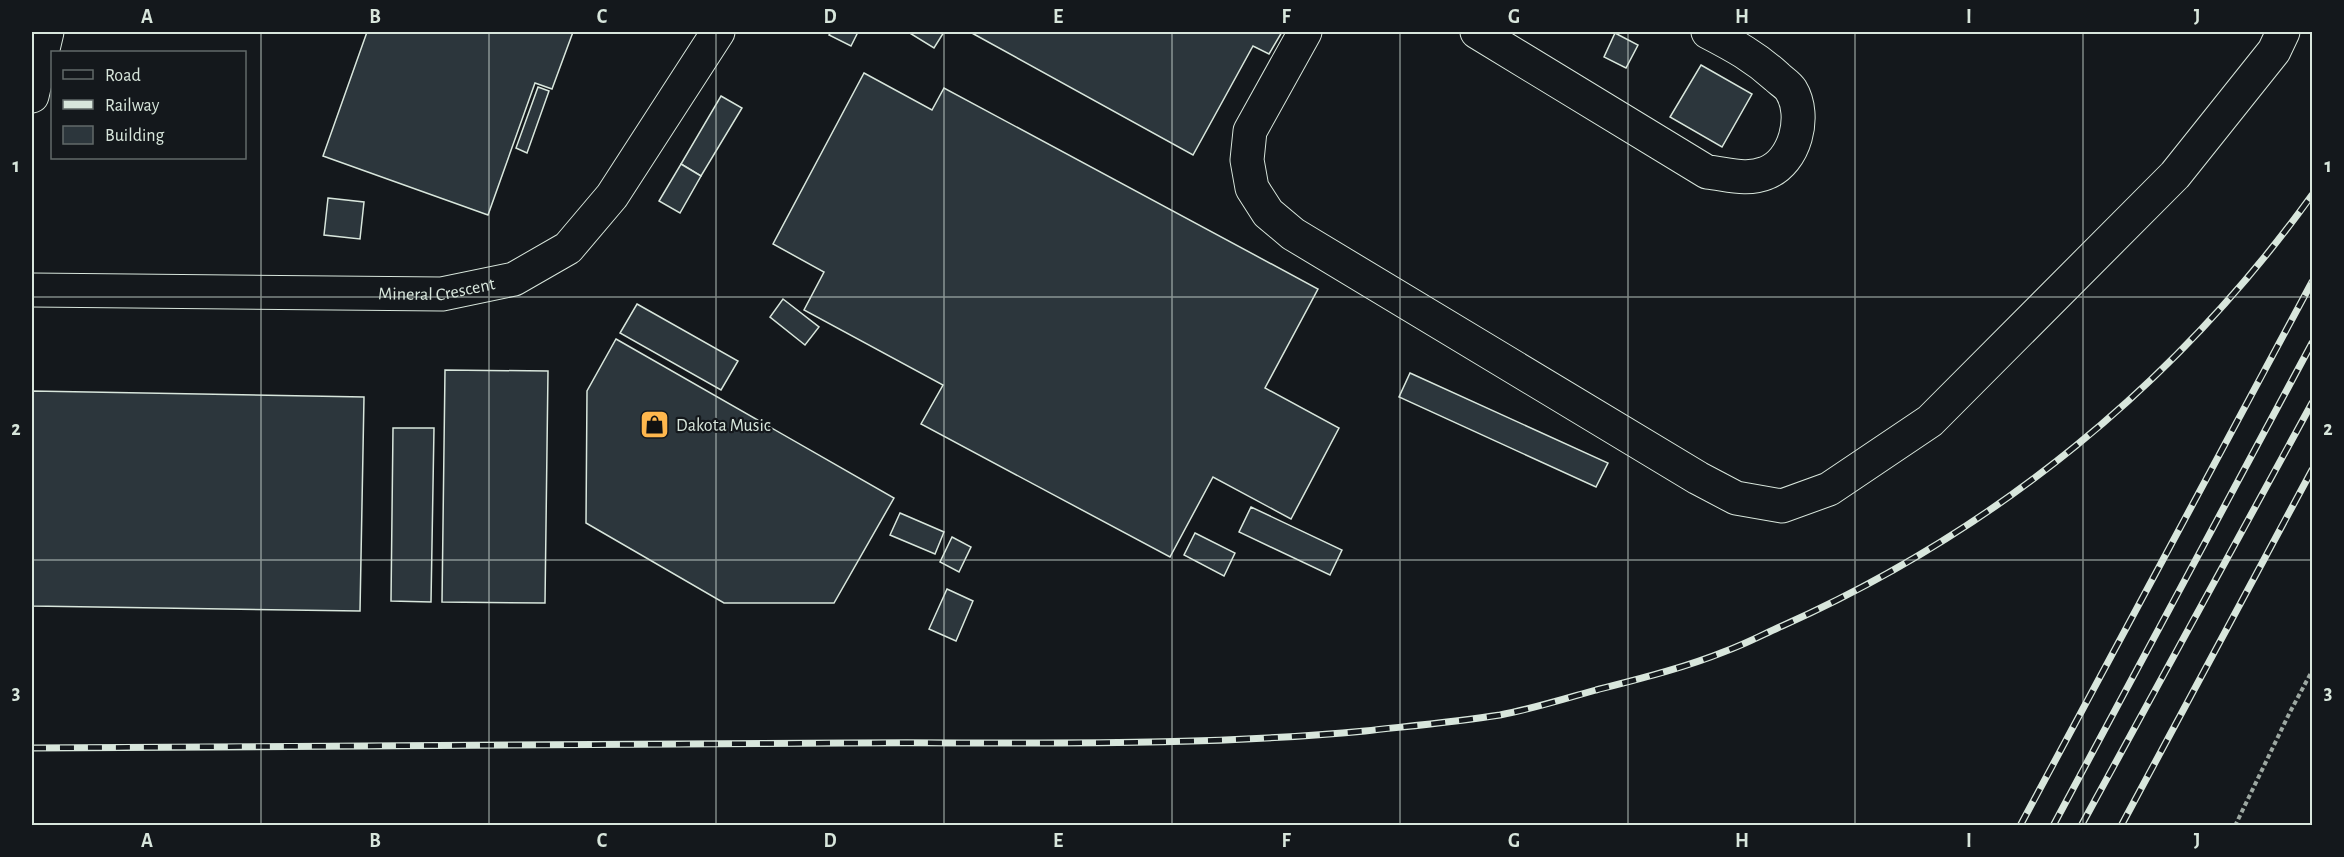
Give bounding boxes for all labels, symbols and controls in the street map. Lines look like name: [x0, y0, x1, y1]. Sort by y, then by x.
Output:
text: A: [141, 7, 153, 27]
text: B: [369, 7, 381, 27]
text: C: [597, 7, 608, 27]
text: D: [823, 7, 837, 27]
text: E: [1053, 7, 1063, 27]
text: F: [1281, 7, 1291, 27]
text: G: [1508, 7, 1520, 27]
text: H: [1735, 7, 1749, 27]
text: I: [1966, 7, 1972, 27]
text: J: [2194, 7, 2200, 27]
legend: [51, 51, 246, 159]
text: Road: [105, 67, 141, 85]
text: Railway: [105, 97, 160, 115]
text: Building: [105, 127, 165, 145]
text: 1: [12, 156, 20, 176]
text: 1: [2324, 156, 2332, 176]
street label: Mineral Crescent: [378, 275, 497, 304]
shop icon: Dakota Music: [639, 409, 671, 441]
place label: Dakota Music: [676, 417, 771, 435]
text: 2: [11, 419, 21, 439]
text: 2: [2323, 419, 2333, 439]
text: 3: [12, 683, 20, 703]
text: 3: [2324, 683, 2332, 703]
text: A: [141, 831, 153, 851]
text: B: [369, 831, 381, 851]
text: C: [597, 831, 608, 851]
text: D: [823, 831, 837, 851]
text: E: [1053, 831, 1063, 851]
text: F: [1281, 831, 1291, 851]
text: G: [1508, 831, 1520, 851]
text: H: [1735, 831, 1749, 851]
text: I: [1966, 831, 1972, 851]
text: J: [2194, 831, 2200, 851]

